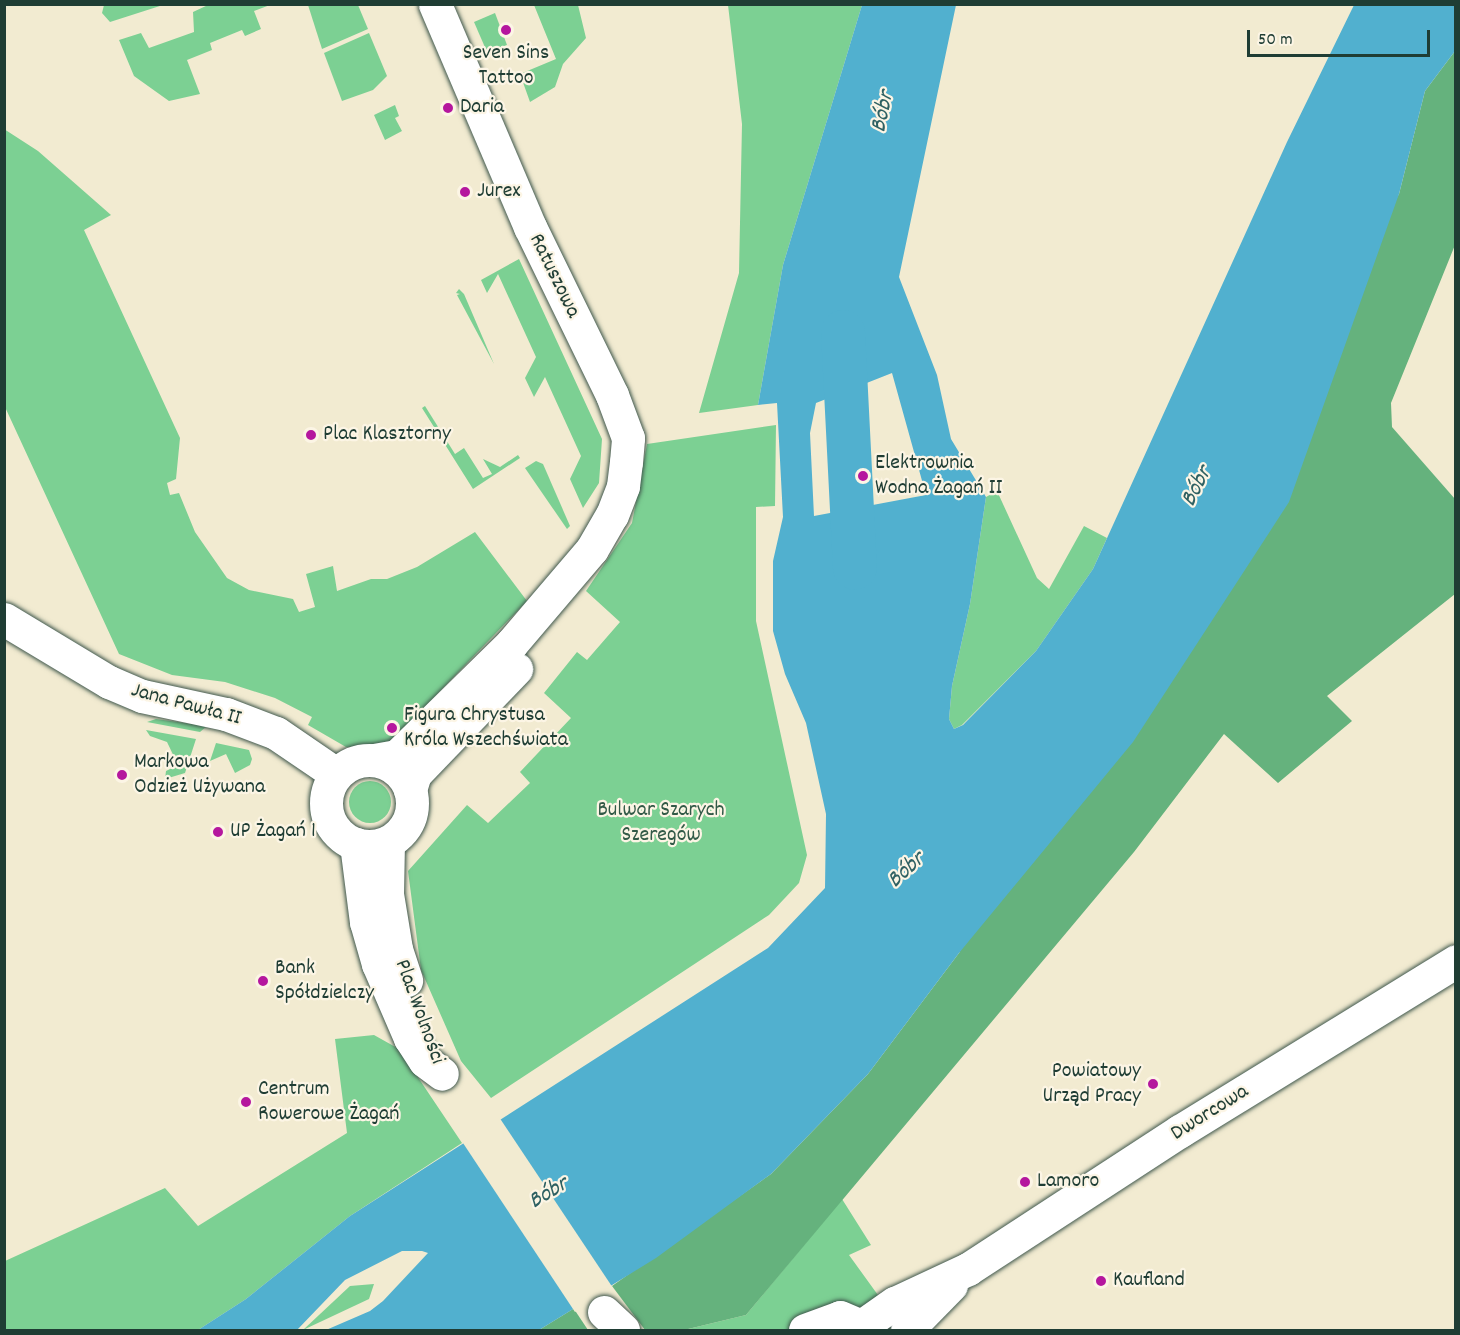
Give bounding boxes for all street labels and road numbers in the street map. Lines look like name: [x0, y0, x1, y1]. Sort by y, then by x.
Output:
street label: Ratuszowa: [522, 230, 586, 322]
street label: Jana Pawła II: [128, 678, 244, 732]
street label: Plac Wolności: [388, 956, 450, 1068]
street label: Dworcowa: [1166, 1079, 1254, 1147]

